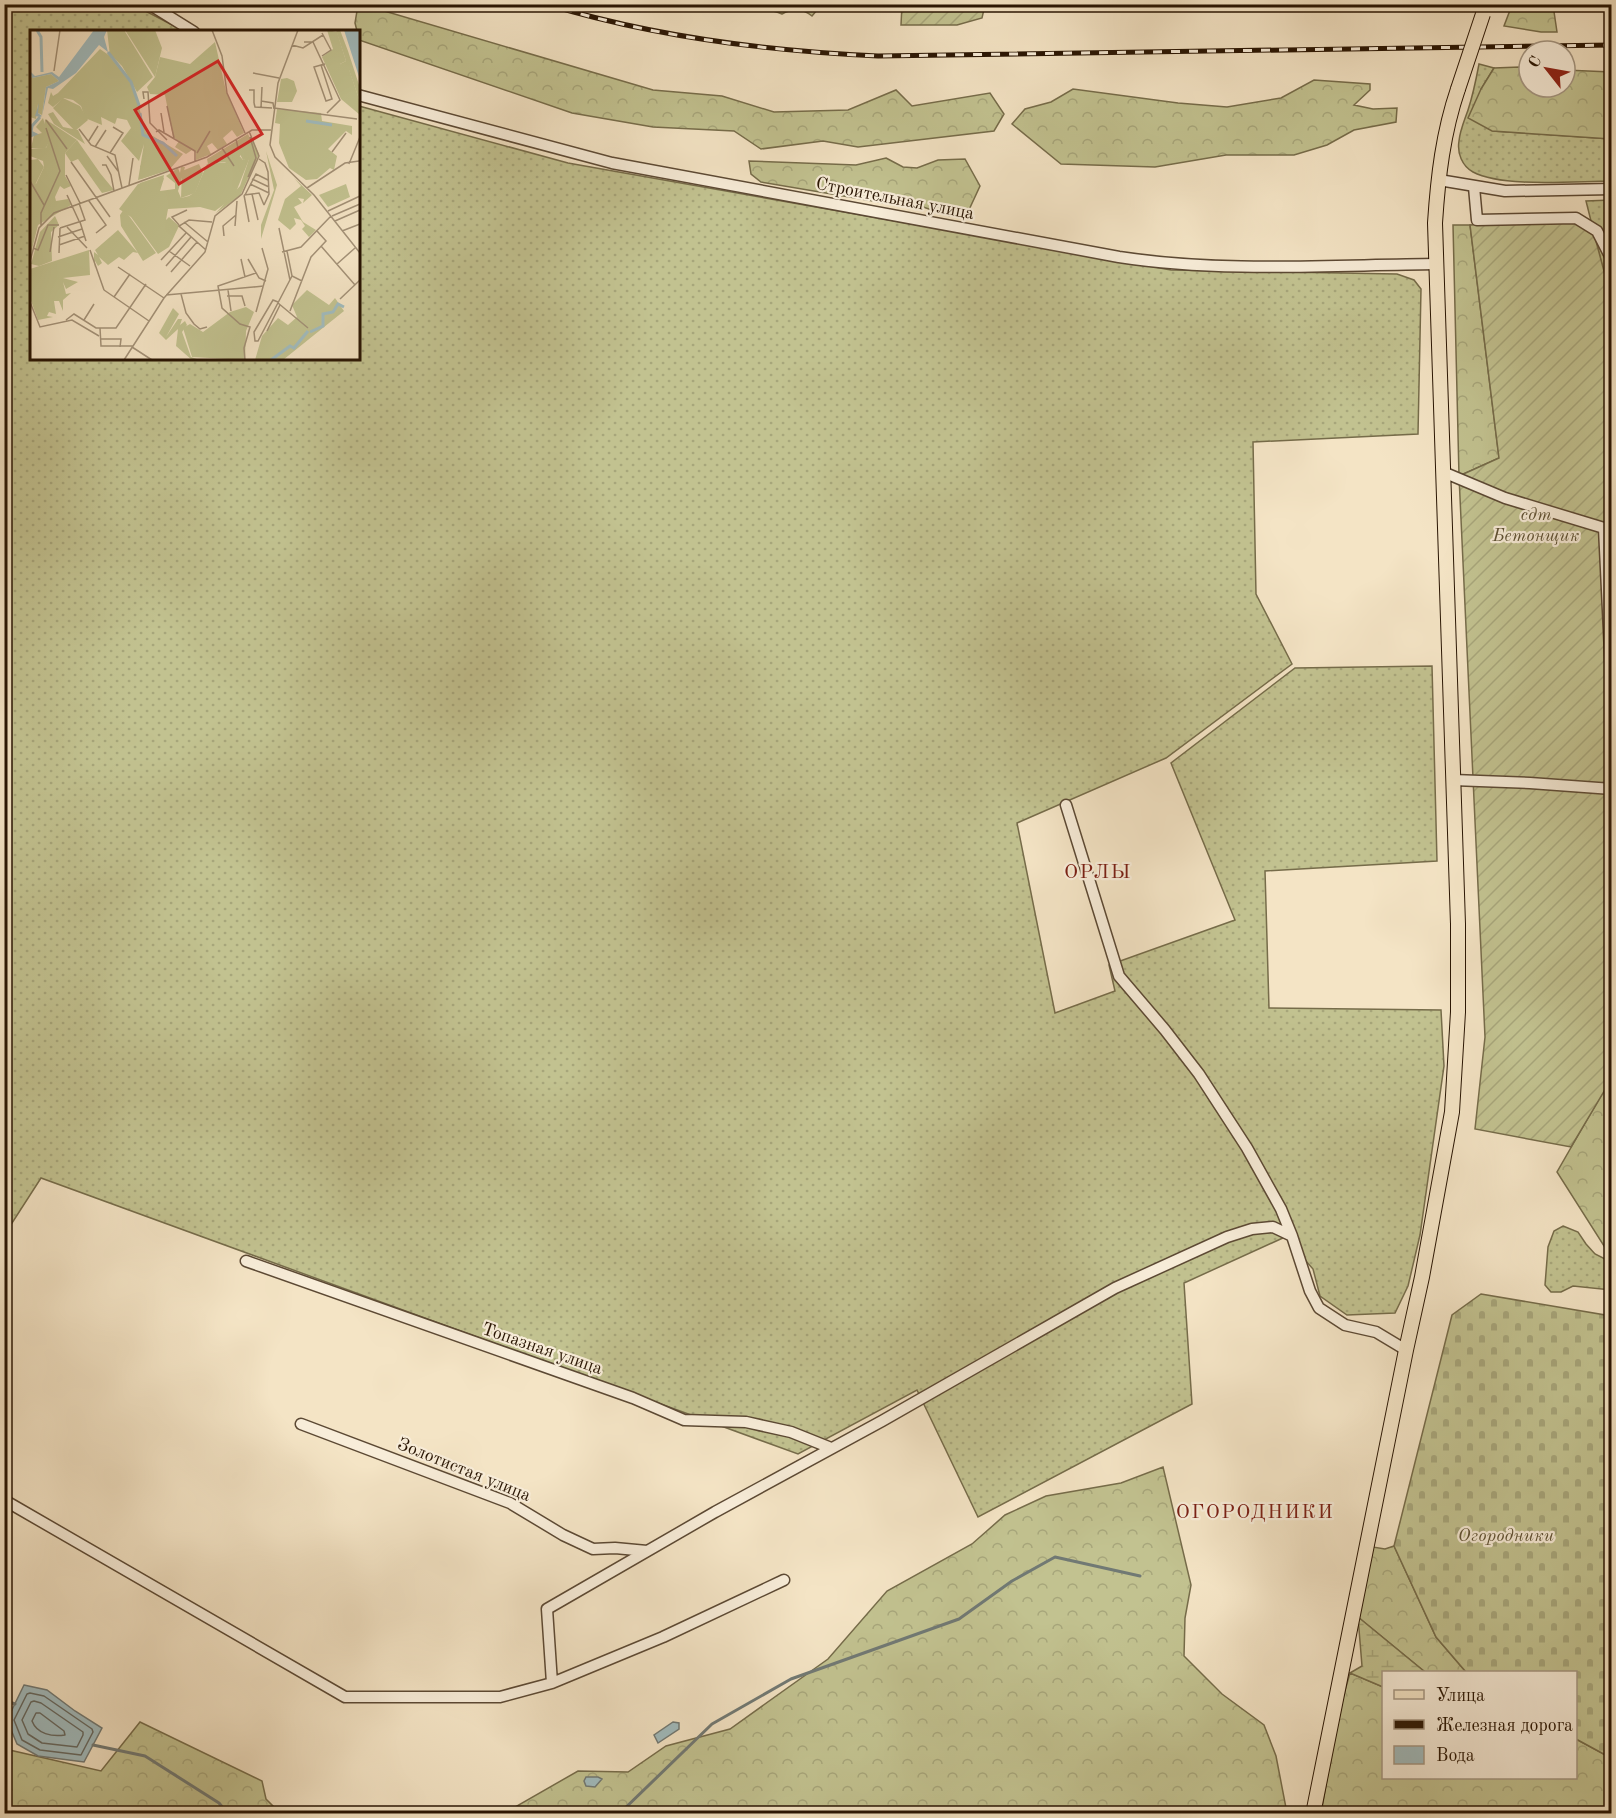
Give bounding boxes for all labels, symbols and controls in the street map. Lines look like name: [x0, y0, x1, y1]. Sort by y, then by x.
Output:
inset map: [30, 30, 360, 360]
north arrow: [1517, 39, 1577, 99]
text: С: [1526, 54, 1545, 71]
street label: Строительная улица: [814, 175, 976, 223]
park label: сдт Бетонщик: [1492, 506, 1579, 545]
district label: ОРЛЫ: [1064, 863, 1132, 883]
street label: Топазная улица: [479, 1320, 605, 1378]
street label: Золотистая улица: [395, 1435, 533, 1505]
district label: ОГОРОДНИКИ: [1176, 1503, 1334, 1523]
park label: Огородники: [1458, 1527, 1554, 1545]
legend: [1382, 1671, 1577, 1779]
text: Улица: [1436, 1687, 1485, 1705]
text: Железная дорога: [1436, 1717, 1573, 1735]
text: Вода: [1436, 1747, 1475, 1765]

